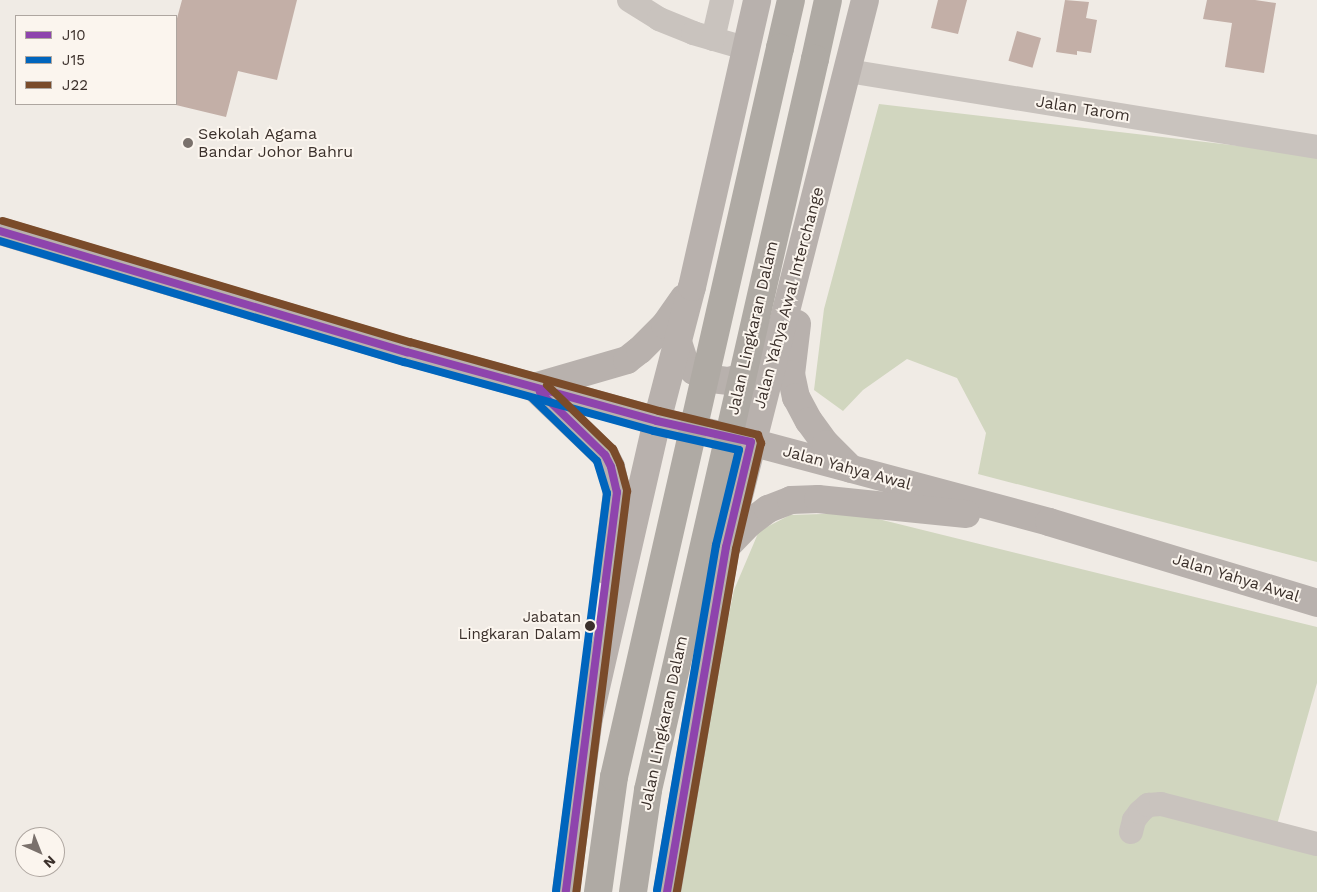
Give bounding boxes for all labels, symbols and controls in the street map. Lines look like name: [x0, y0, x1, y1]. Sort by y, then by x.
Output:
legend: [15, 15, 178, 105]
text: J10: [62, 26, 86, 44]
text: J15: [62, 51, 85, 69]
text: J22: [62, 76, 88, 94]
street label: Jalan Tarom: [1034, 92, 1132, 126]
place label: Sekolah Agama Bandar Johor Bahru: [198, 124, 354, 162]
marker: Sekolah Agama Bandar Johor Bahru: [182, 137, 194, 149]
street label: Jalan Yahya Awal Interchange: [750, 184, 828, 412]
street label: Jalan Lingkaran Dalam: [724, 239, 782, 417]
street label: Jalan Yahya Awal: [780, 441, 914, 495]
street label: Jalan Yahya Awal: [1169, 549, 1303, 607]
place label: Jabatan Lingkaran Dalam: [458, 608, 581, 643]
marker: Jabatan Lingkaran Dalam: [585, 621, 595, 631]
street label: Jalan Lingkaran Dalam: [636, 634, 692, 812]
north arrow: [15, 827, 65, 877]
text: N: [40, 853, 59, 871]

